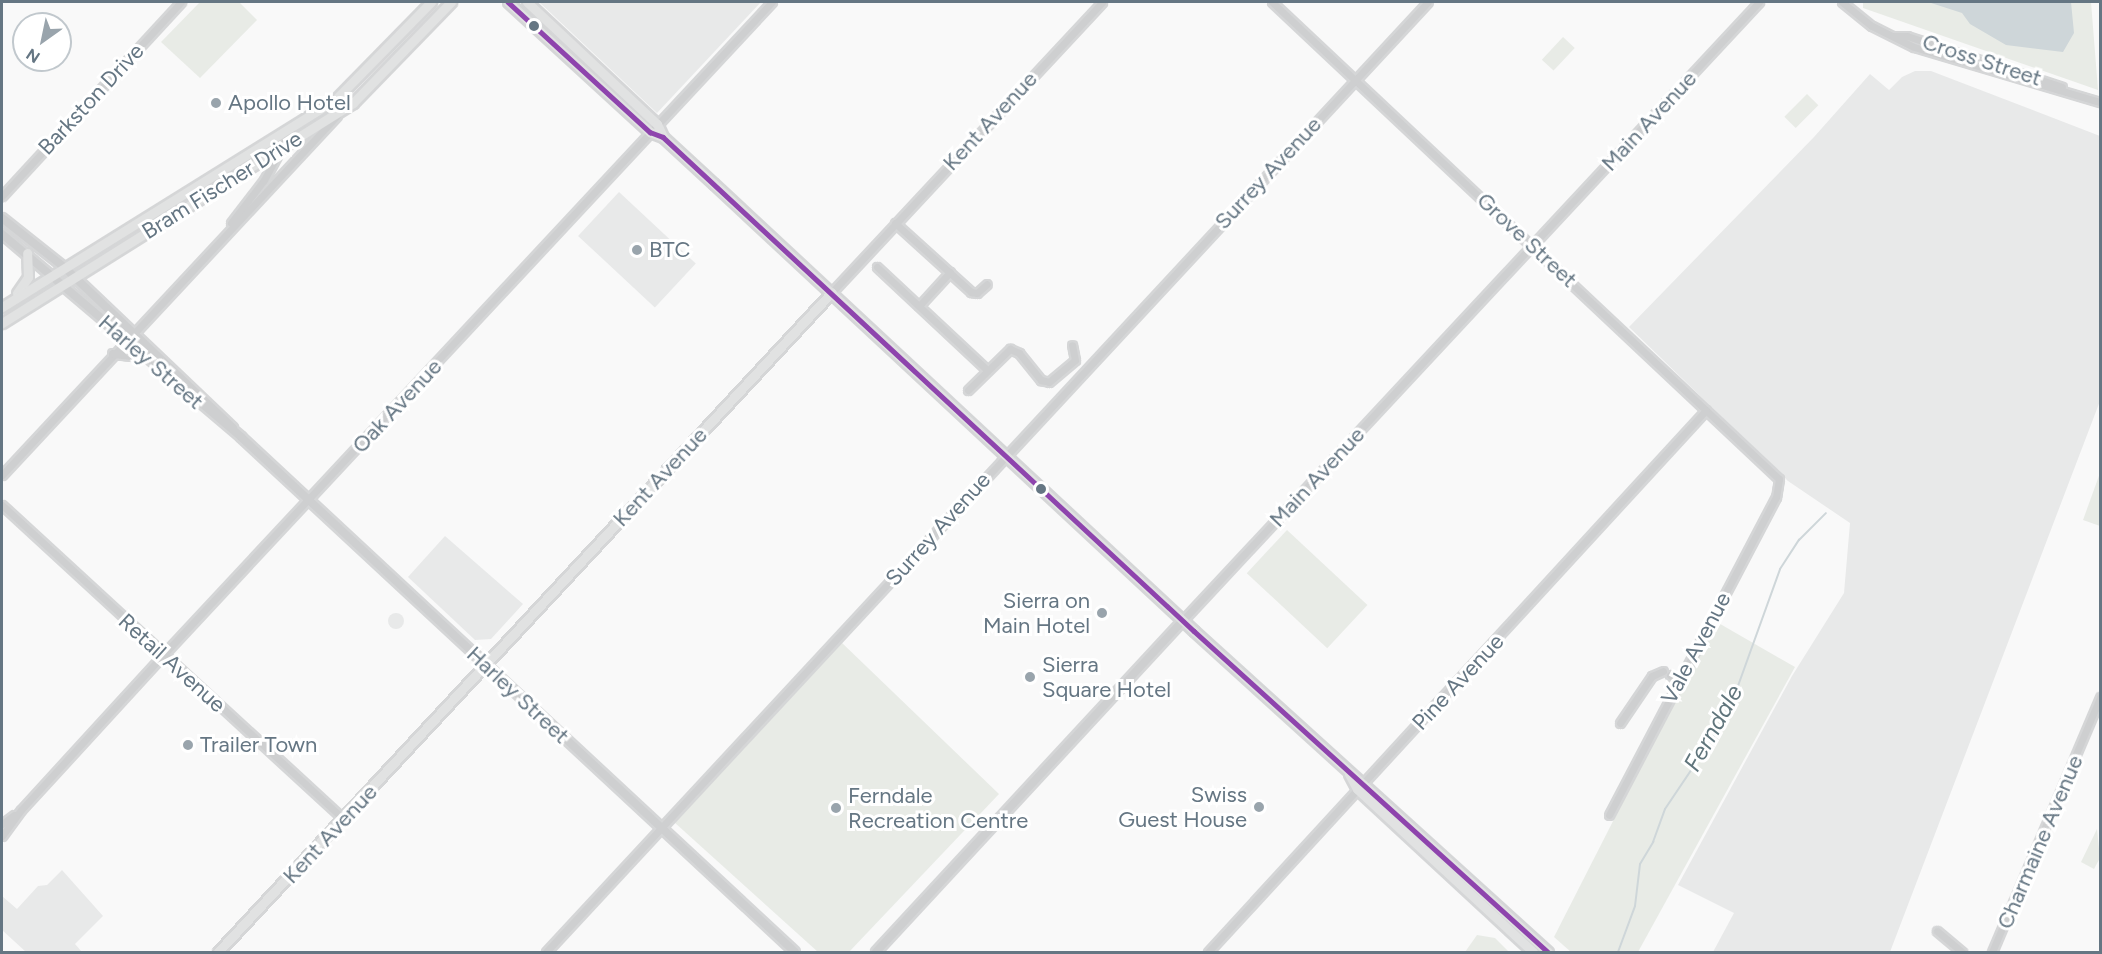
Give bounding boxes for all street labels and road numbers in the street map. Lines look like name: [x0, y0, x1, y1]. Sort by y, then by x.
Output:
street label: Cross Street: [1919, 28, 2045, 92]
street label: Barkston Drive: [33, 38, 149, 160]
street label: Kent Avenue: [937, 66, 1043, 176]
street label: Main Avenue: [1596, 66, 1702, 176]
street label: Surrey Avenue: [1209, 111, 1327, 235]
street label: Bram Fischer Drive: [137, 125, 307, 245]
street label: Grove Street: [1472, 187, 1582, 293]
street label: Harley Street: [93, 309, 209, 415]
street label: Oak Avenue: [347, 354, 447, 458]
street label: Kent Avenue: [607, 422, 713, 532]
street label: Main Avenue: [1264, 422, 1370, 532]
street label: Surrey Avenue: [880, 467, 996, 591]
street label: Vale Avenue: [1656, 588, 1736, 708]
street label: Retail Avenue: [113, 608, 231, 718]
street label: Pine Avenue: [1407, 628, 1509, 736]
street label: Harley Street: [461, 641, 575, 749]
street label: Charmaine Avenue: [1992, 751, 2088, 933]
street label: Kent Avenue: [277, 779, 383, 889]

